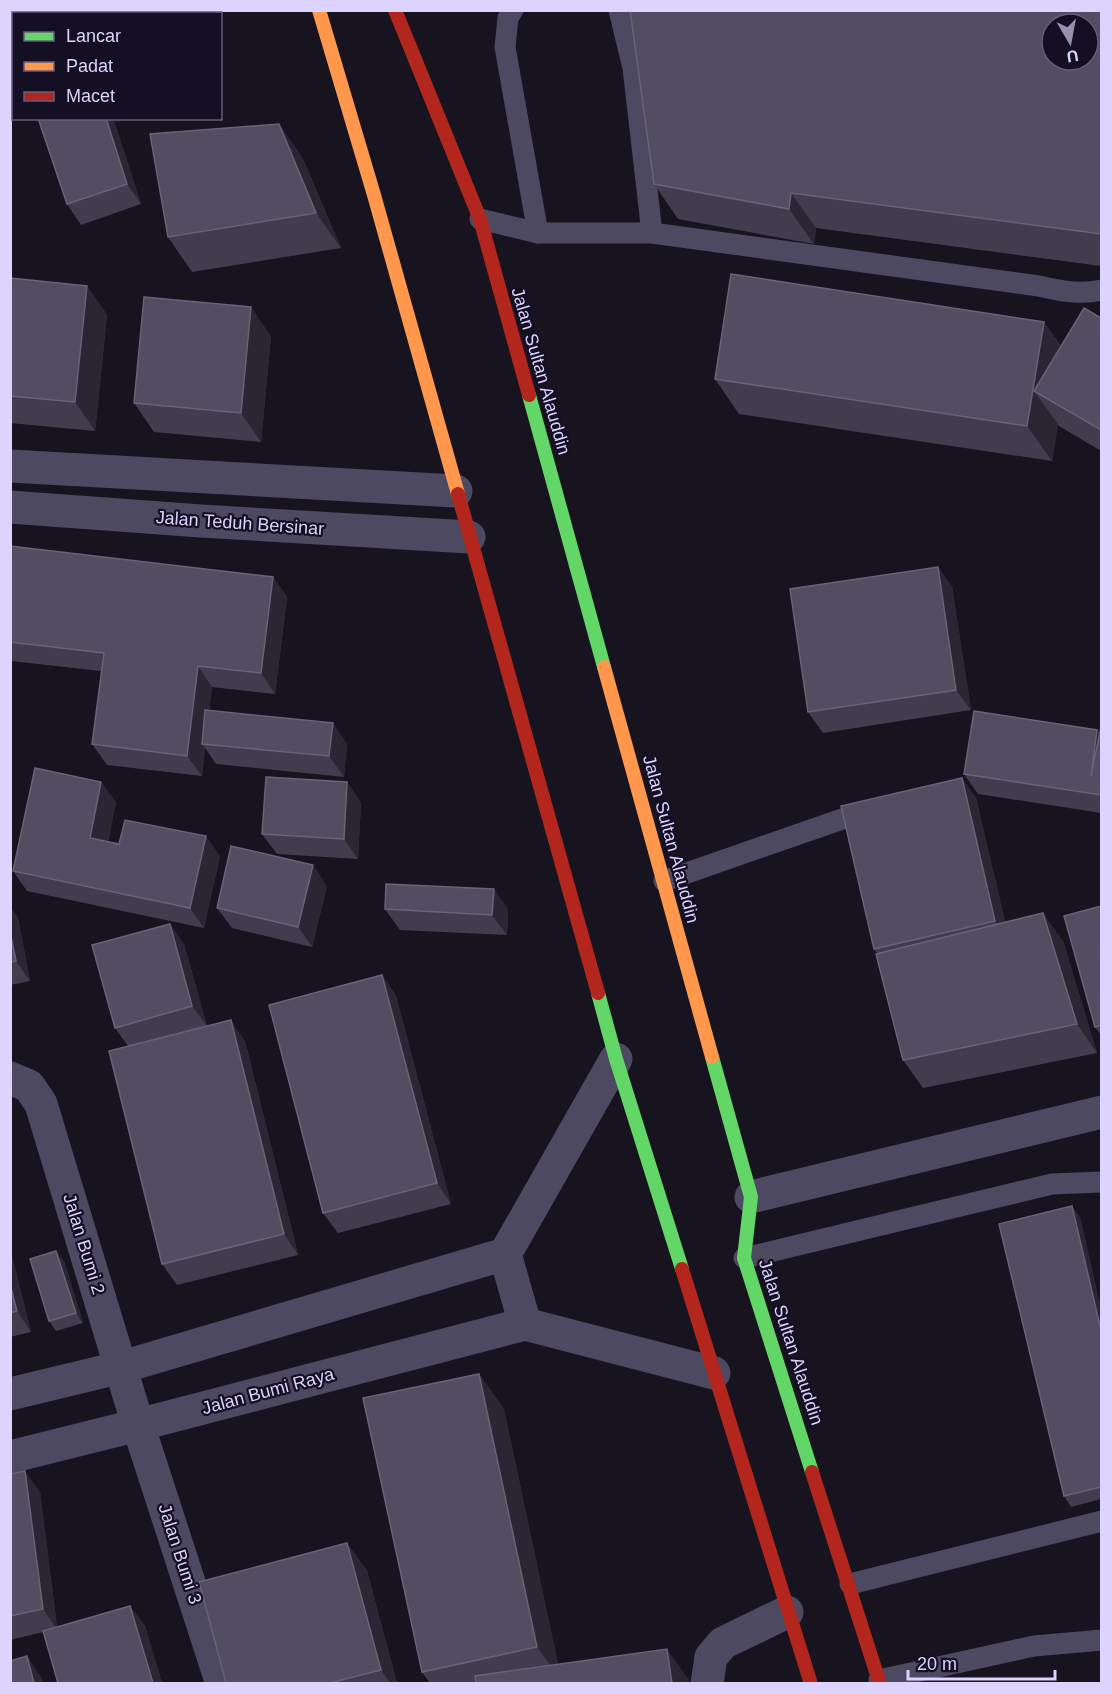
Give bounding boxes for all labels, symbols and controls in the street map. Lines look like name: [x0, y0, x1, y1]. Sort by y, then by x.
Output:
legend: [12, 12, 222, 120]
north arrow: [1040, 12, 1100, 72]
text: Lancar: [66, 26, 121, 46]
text: U: [1065, 47, 1080, 66]
text: Padat: [66, 56, 113, 76]
text: Macet: [66, 86, 115, 106]
street label: Jalan Sultan Alauddin: [508, 285, 574, 457]
street label: Jalan Teduh Bersinar: [155, 507, 325, 539]
street label: Jalan Sultan Alauddin: [639, 753, 703, 925]
street label: Jalan Bumi 2: [59, 1191, 109, 1297]
street label: Jalan Sultan Alauddin: [755, 1257, 827, 1427]
street label: Jalan Bumi Raya: [200, 1363, 337, 1418]
street label: Jalan Bumi 3: [154, 1501, 206, 1607]
scale bar: [908, 1643, 1055, 1681]
text: 20 m: [917, 1654, 957, 1674]

